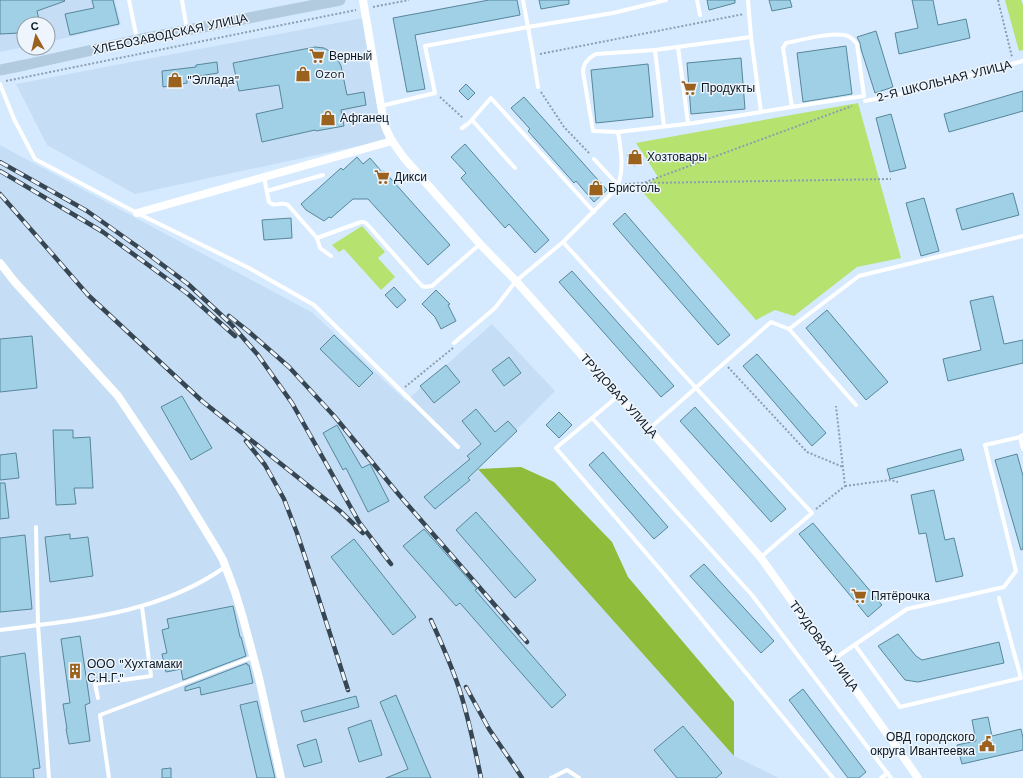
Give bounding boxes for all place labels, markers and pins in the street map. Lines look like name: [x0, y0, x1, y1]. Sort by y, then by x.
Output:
supermarket icon: Верный: [308, 47, 326, 65]
place label: Верный: [329, 49, 372, 63]
shop icon: Ozon: [294, 65, 312, 83]
place label: Ozon: [315, 67, 345, 81]
shop icon: "Эллада": [166, 71, 184, 89]
place label: "Эллада": [187, 73, 239, 87]
supermarket icon: Продукты: [680, 79, 698, 97]
place label: Продукты: [701, 81, 755, 95]
shop icon: Афганец: [319, 109, 337, 127]
place label: Афганец: [340, 111, 389, 125]
shop icon: Хозтовары: [626, 148, 644, 166]
place label: Хозтовары: [647, 150, 707, 164]
supermarket icon: Дикси: [373, 168, 391, 186]
place label: Дикси: [394, 170, 427, 184]
shop icon: Бристоль: [587, 179, 605, 197]
place label: Бристоль: [608, 181, 660, 195]
supermarket icon: Пятёрочка: [850, 587, 868, 605]
place label: Пятёрочка: [871, 589, 930, 603]
place label: ООО "Хухтамаки С.Н.Г.": [87, 657, 182, 685]
building icon: ООО "Хухтамаки С.Н.Г.": [66, 662, 84, 680]
place label: ОВД городского округа Ивантеевка: [870, 730, 975, 758]
public building icon: ОВД городского округа Ивантеевка: [978, 735, 996, 753]

